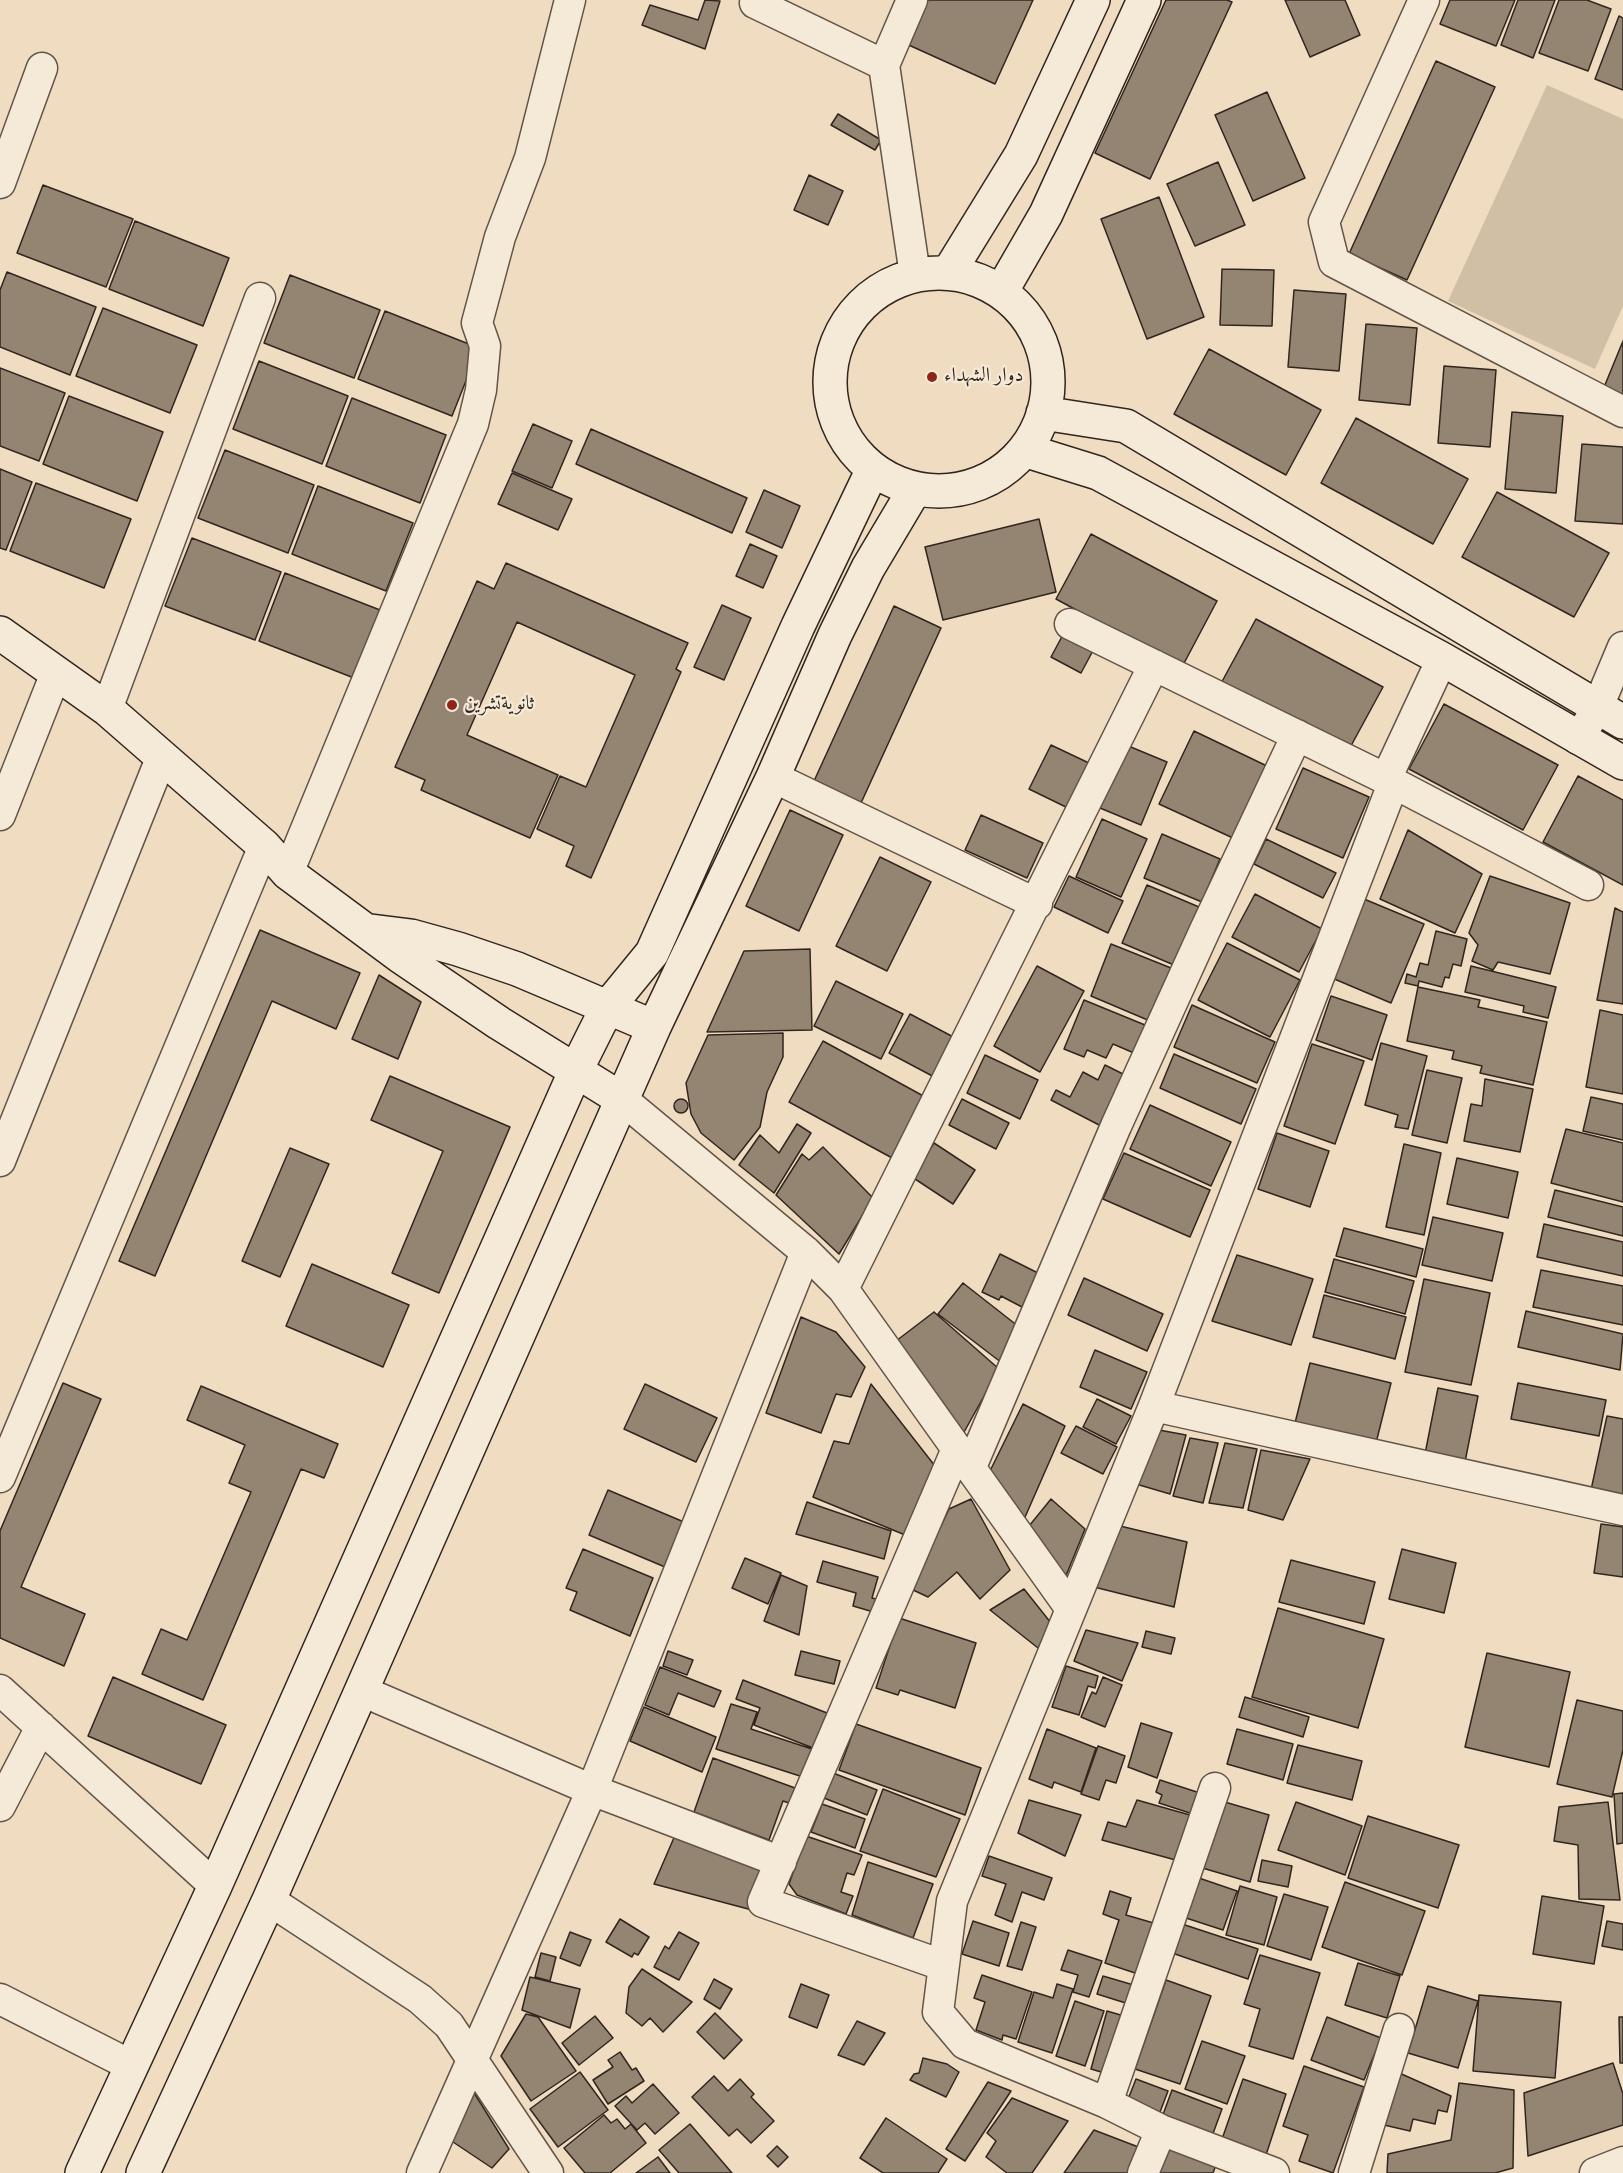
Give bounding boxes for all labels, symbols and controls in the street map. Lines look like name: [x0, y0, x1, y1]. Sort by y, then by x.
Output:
place label: دوار الشهداء: [944, 365, 1024, 389]
marker: دوار الشهداء: [925, 370, 939, 384]
place label: ثانويةتشرين: [464, 693, 534, 717]
marker: ثانويةتشرين: [445, 698, 459, 712]

